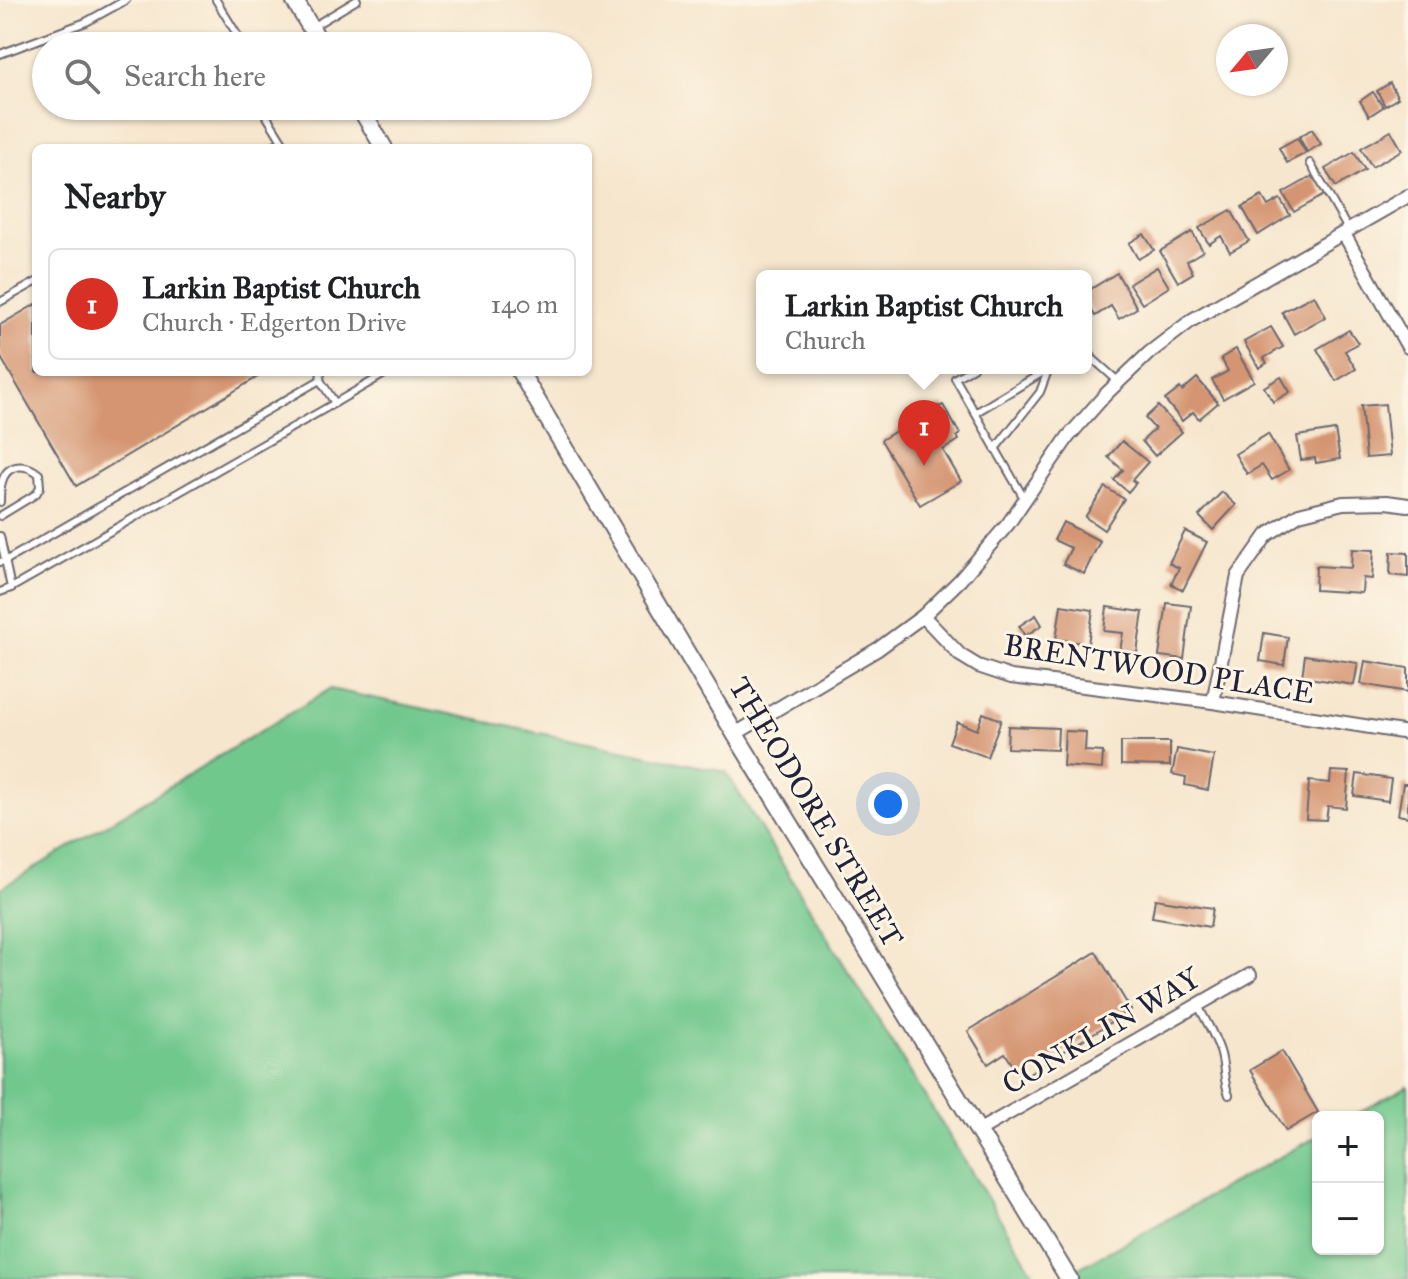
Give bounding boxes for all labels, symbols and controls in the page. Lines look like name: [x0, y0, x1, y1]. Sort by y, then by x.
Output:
north arrow: [1216, 24, 1288, 96]
search box: [32, 32, 592, 120]
icon: search: [60, 54, 104, 98]
text: Search here: [124, 58, 266, 94]
text: Nearby: [64, 176, 166, 217]
text: Larkin Baptist Church: [142, 270, 421, 306]
popup: [756, 270, 1092, 374]
text: 1: [87, 288, 97, 320]
text: 140 m: [491, 288, 558, 320]
text: Larkin Baptist Church: [785, 288, 1063, 324]
text: Church · Edgerton Drive: [142, 306, 406, 338]
text: Church: [785, 324, 866, 356]
pin: 1: [898, 400, 950, 466]
street label: BRENTWOOD PLACE: [1001, 627, 1317, 711]
street label: THEODORE STREET: [721, 671, 911, 953]
your location: [868, 784, 908, 824]
street label: CONKLIN WAY: [996, 959, 1207, 1102]
map controls: [1312, 1111, 1384, 1255]
button: +: [1312, 1111, 1384, 1183]
button: −: [1312, 1183, 1384, 1255]

